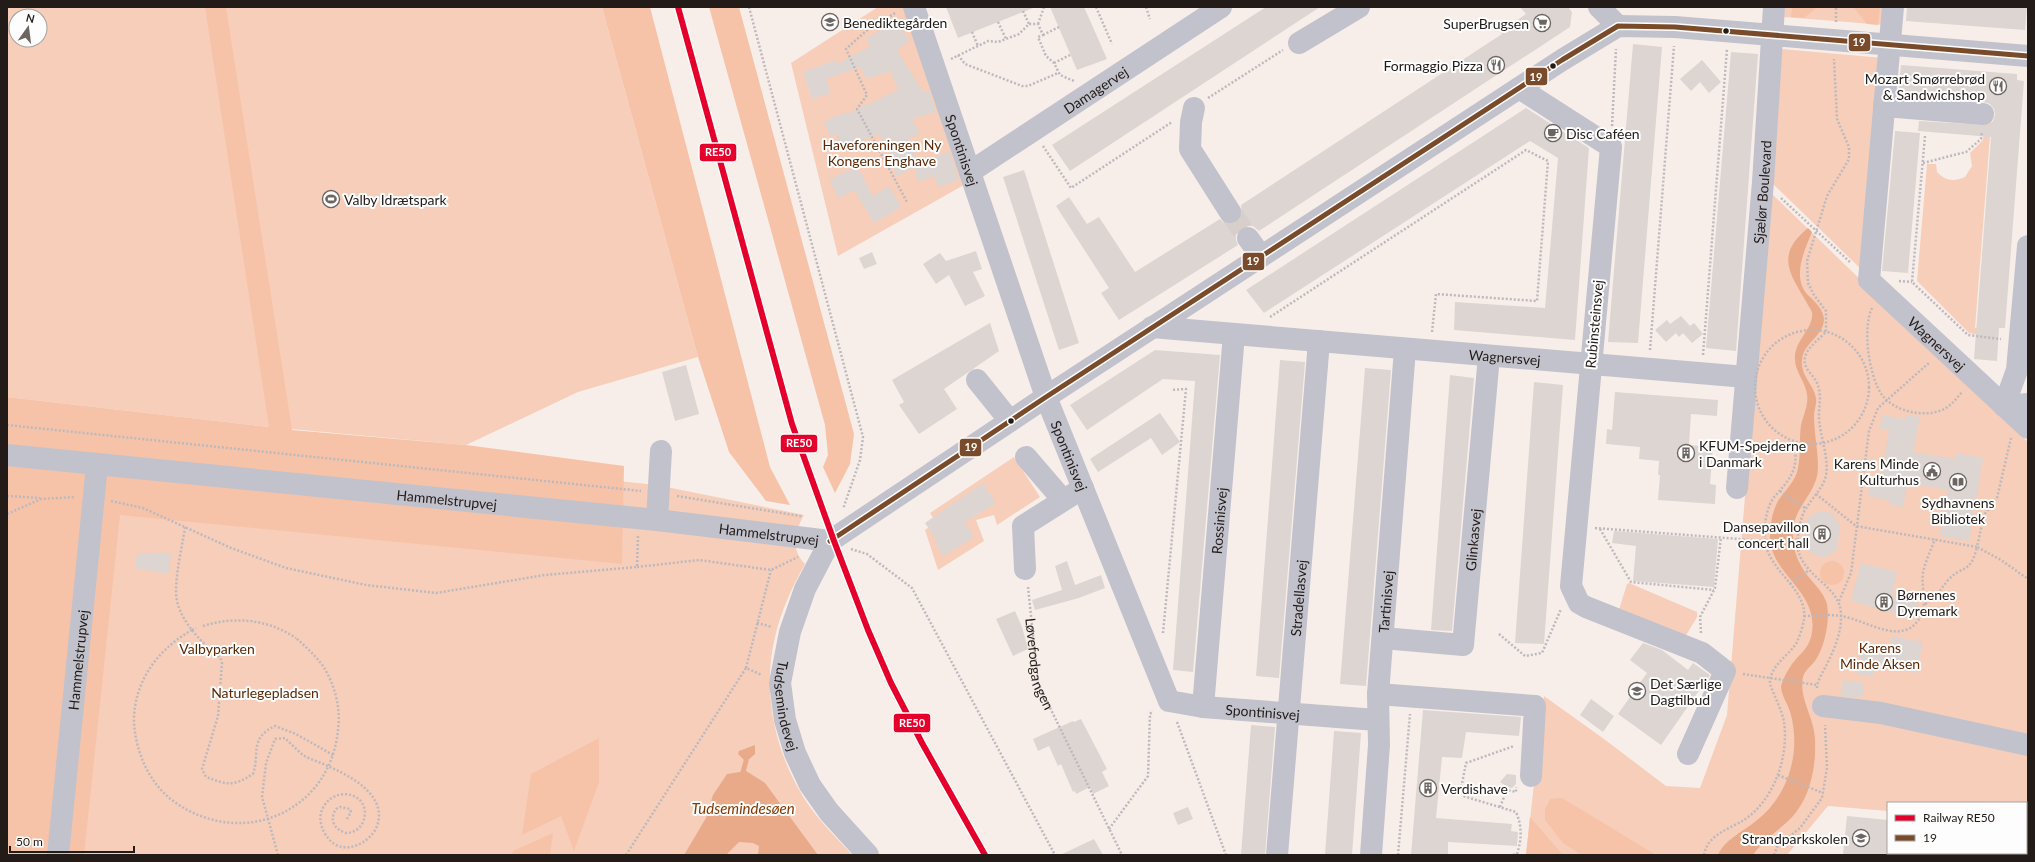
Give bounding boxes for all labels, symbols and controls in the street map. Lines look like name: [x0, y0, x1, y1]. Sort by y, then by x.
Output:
north arrow: [8, 8, 48, 48]
text: N: [25, 10, 36, 25]
school or university icon: Benediktegården: [820, 12, 840, 32]
supermarket icon: SuperBrugsen: [1532, 13, 1552, 33]
place label: Benediktegården: [843, 14, 947, 31]
place label: SuperBrugsen: [1443, 15, 1529, 32]
unlabelled marker: [1721, 26, 1731, 36]
line badge: 19: [1848, 33, 1871, 52]
text: 19: [1853, 35, 1865, 48]
restaurant icon: Formaggio Pizza: [1486, 55, 1506, 75]
place label: Formaggio Pizza: [1383, 57, 1483, 74]
unlabelled marker: [1548, 61, 1558, 71]
street label: Damagervej: [1060, 62, 1131, 117]
line badge: 19: [1525, 67, 1548, 86]
text: 19: [1530, 70, 1542, 83]
place label: Mozart Smørrebrød & Sandwichshop: [1865, 70, 1985, 103]
restaurant icon: Mozart Smørrebrød & Sandwichshop: [1988, 76, 2008, 96]
street label: Spontinisvej: [942, 112, 982, 188]
cafe icon: Disc Caféen: [1543, 123, 1563, 143]
place label: Disc Caféen: [1566, 125, 1640, 142]
park label: Haveforeningen Ny Kongens Enghave: [822, 136, 942, 169]
street label: Sjælør Boulevard: [1749, 140, 1774, 245]
line badge: RE50: [699, 143, 737, 162]
text: RE50: [705, 145, 732, 158]
sports icon: Valby Idrætspark: [321, 189, 341, 209]
place label: Valby Idrætspark: [344, 191, 448, 208]
line badge: 19: [1242, 252, 1265, 271]
text: 19: [1247, 254, 1259, 267]
street label: Rubinsteinsvej: [1582, 279, 1606, 369]
street label: Wagnersvej: [1905, 313, 1969, 374]
street label: Wagnersvej: [1468, 345, 1541, 368]
unlabelled marker: [1006, 416, 1016, 426]
street label: Spontinisvej: [1048, 418, 1092, 493]
line badge: RE50: [780, 434, 818, 453]
text: RE50: [786, 436, 813, 449]
place label: KFUM-Spejderne i Danmark: [1699, 437, 1806, 470]
line badge: 19: [959, 438, 982, 457]
text: 19: [965, 440, 977, 453]
building icon: KFUM-Spejderne i Danmark: [1676, 443, 1696, 463]
place label: Karens Minde Kulturhus: [1834, 455, 1919, 488]
public building icon: Karens Minde Kulturhus: [1922, 461, 1942, 481]
library icon: Sydhavnens Bibliotek: [1948, 472, 1968, 492]
street label: Hammelstrupvej: [396, 486, 498, 512]
street label: Rossinisvej: [1207, 487, 1230, 555]
place label: Sydhavnens Bibliotek: [1921, 494, 1995, 527]
street label: Glinkasvej: [1461, 508, 1484, 572]
place label: Dansepavillon concert hall: [1723, 518, 1809, 551]
street label: Hammelstrupvej: [718, 519, 820, 548]
building icon: Dansepavillon concert hall: [1812, 524, 1832, 544]
street label: Stradellasvej: [1286, 559, 1310, 637]
street label: Tartinisvej: [1374, 570, 1396, 633]
place label: Børnenes Dyremark: [1897, 586, 1959, 619]
building icon: Børnenes Dyremark: [1874, 592, 1894, 612]
street label: Hammelstrupvej: [64, 609, 91, 711]
street label: Løvefodgangen: [1023, 617, 1058, 712]
park label: Karens Minde Aksen: [1840, 639, 1920, 672]
park label: Valbyparken: [179, 640, 255, 657]
street label: Tudsemindevej: [772, 659, 802, 753]
place label: Det Særlige Dagtilbud: [1650, 675, 1722, 708]
school or university icon: Det Særlige Dagtilbud: [1627, 681, 1647, 701]
park label: Naturlegepladsen: [211, 684, 319, 701]
street label: Spontinisvej: [1225, 700, 1300, 723]
line badge: RE50: [893, 713, 931, 733]
text: RE50: [899, 716, 926, 729]
building icon: Verdishave: [1418, 778, 1438, 798]
place label: Verdishave: [1441, 780, 1508, 797]
water label: Tudsemindesøen: [691, 799, 795, 817]
legend: [1887, 802, 2027, 854]
text: Railway RE50: [1923, 810, 1995, 825]
scale bar: [10, 828, 134, 854]
school or university icon: Strandparkskolen: [1851, 828, 1871, 848]
place label: Strandparkskolen: [1742, 830, 1848, 847]
text: 19: [1923, 830, 1937, 845]
text: 50 m: [16, 834, 43, 849]

